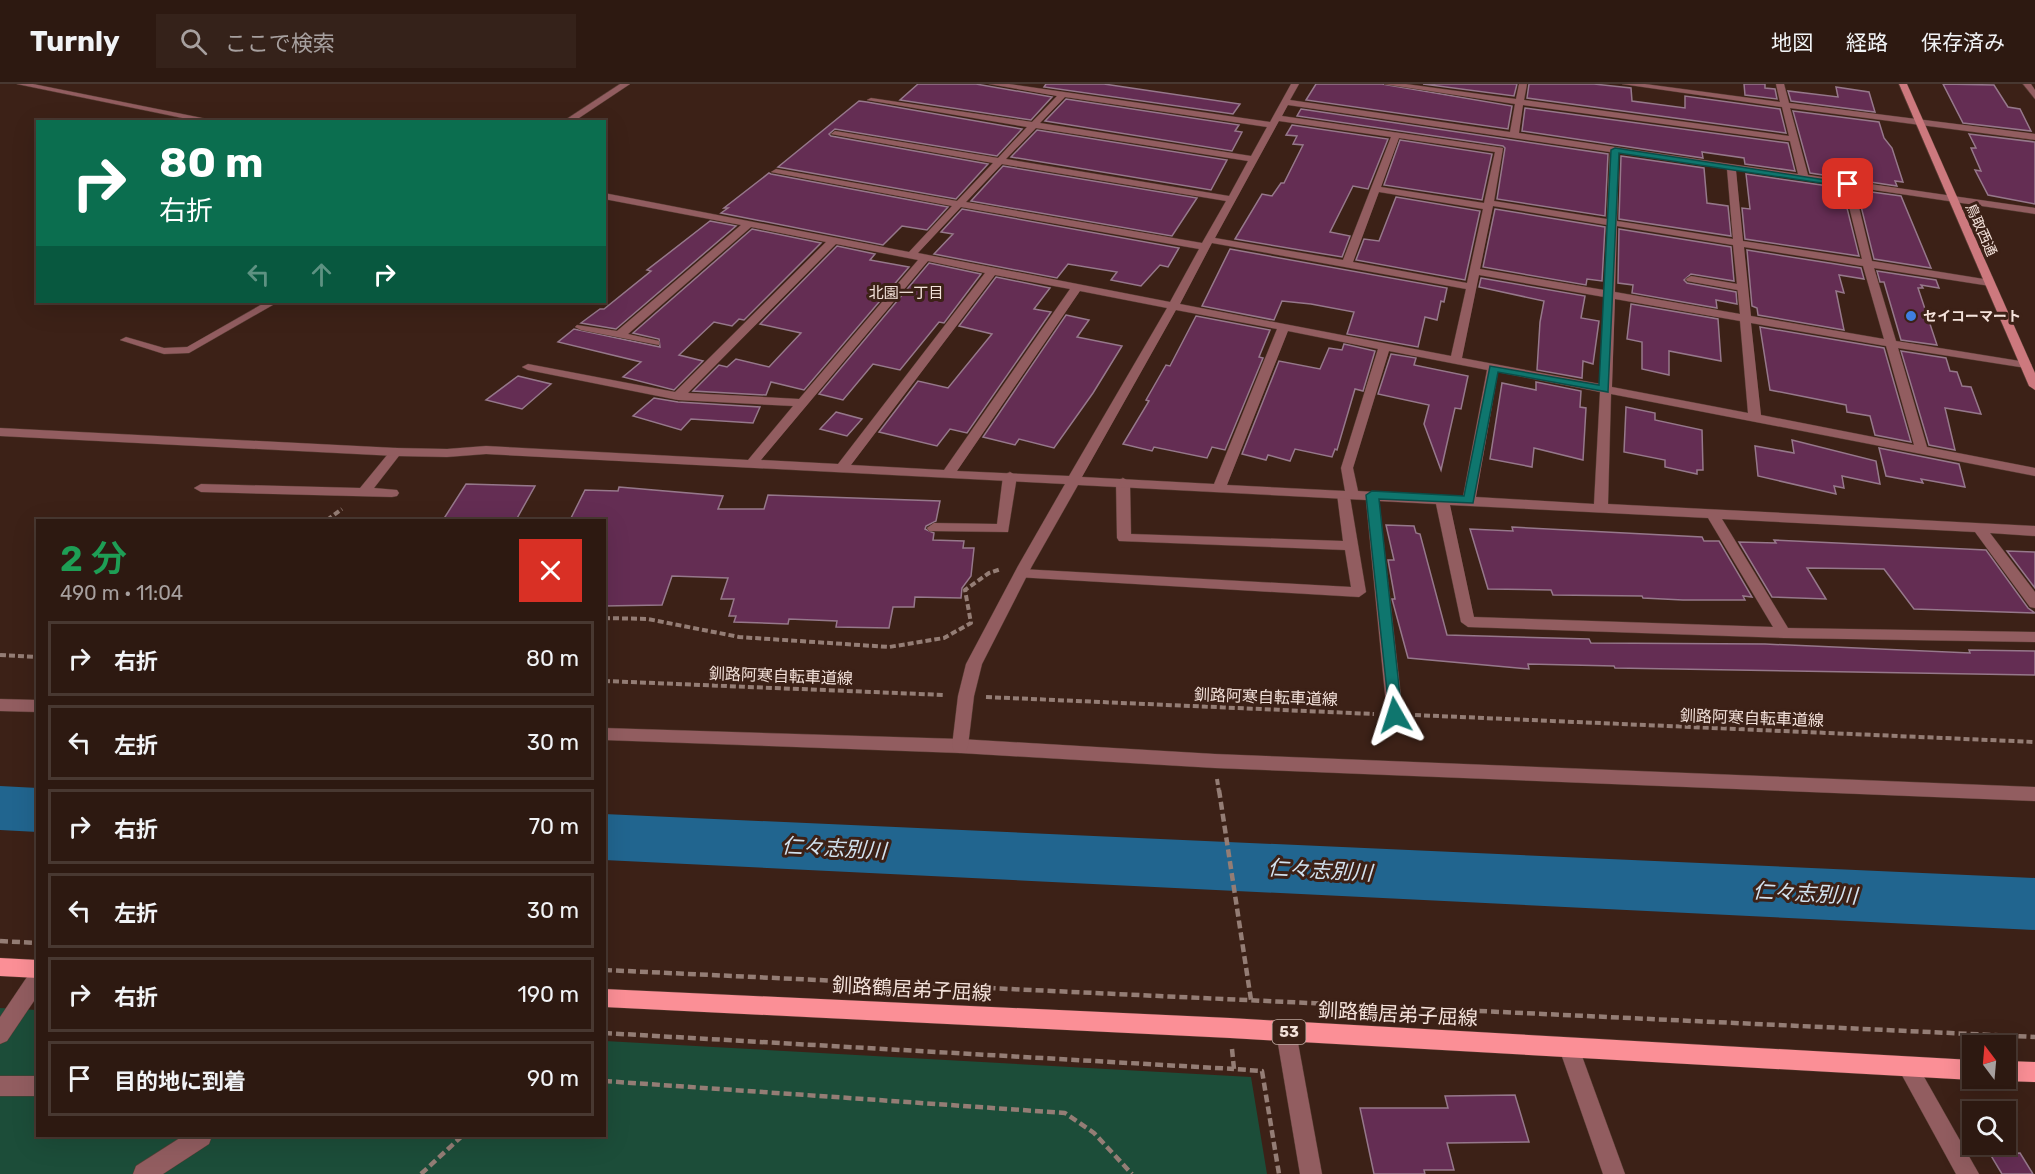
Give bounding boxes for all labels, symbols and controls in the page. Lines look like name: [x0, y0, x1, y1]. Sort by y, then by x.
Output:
search box: [156, 14, 576, 68]
text: Turnly: [30, 25, 120, 58]
icon: search: [177, 25, 210, 58]
text: ここで検索: [225, 30, 335, 57]
text: 地図: [1771, 30, 1813, 55]
text: 経路: [1846, 30, 1888, 55]
text: 保存済み: [1921, 30, 2005, 55]
text: 80 m: [159, 138, 263, 188]
icon: right: [60, 144, 138, 222]
pin: [1822, 158, 1873, 209]
icon: arrive: [1831, 167, 1864, 200]
text: 右折: [159, 195, 213, 227]
street label: 鳥取西通: [1962, 201, 2000, 259]
icon: left: [242, 258, 275, 291]
icon: ahead: [305, 258, 338, 291]
icon: right: [368, 258, 401, 291]
district label: 北園一丁目: [868, 284, 944, 302]
place label: セイコーマート: [1923, 308, 2021, 325]
marker: セイコーマート: [1904, 309, 1918, 323]
text: 2 分: [60, 537, 127, 580]
button: close: [519, 539, 582, 602]
text: 490 m · 11:04: [60, 581, 183, 605]
icon: right: [63, 642, 96, 675]
text: 80 m: [526, 645, 579, 672]
text: 右折: [114, 648, 158, 675]
street label: 釧路阿寒自転車道線: [709, 664, 853, 688]
position arrow: [1363, 683, 1427, 747]
street label: 釧路阿寒自転車道線: [1194, 685, 1338, 709]
street label: 釧路阿寒自転車道線: [1680, 706, 1824, 730]
icon: left: [63, 726, 96, 759]
text: 30 m: [527, 729, 579, 756]
text: 左折: [114, 732, 158, 759]
icon: right: [63, 810, 96, 843]
text: 70 m: [529, 813, 579, 840]
text: 右折: [114, 816, 158, 843]
water label: 仁々志別川: [781, 833, 889, 863]
water label: 仁々志別川: [1267, 855, 1375, 885]
water label: 仁々志別川: [1752, 878, 1860, 908]
icon: left: [63, 894, 96, 927]
text: 30 m: [527, 897, 579, 924]
text: 左折: [114, 900, 158, 927]
street label: 釧路鶴居弟子屈線: [831, 973, 993, 1005]
icon: right: [63, 978, 96, 1011]
text: 190 m: [518, 981, 579, 1008]
text: 右折: [114, 984, 158, 1011]
street label: 釧路鶴居弟子屈線: [1317, 998, 1479, 1030]
road number: 53: [1272, 1020, 1306, 1044]
north arrow: [1962, 1035, 2016, 1089]
map controls: [1962, 1035, 2016, 1155]
icon: arrive: [63, 1062, 96, 1095]
text: 90 m: [527, 1065, 579, 1092]
text: 目的地に到着: [114, 1068, 246, 1095]
button: search: [1962, 1101, 2016, 1155]

